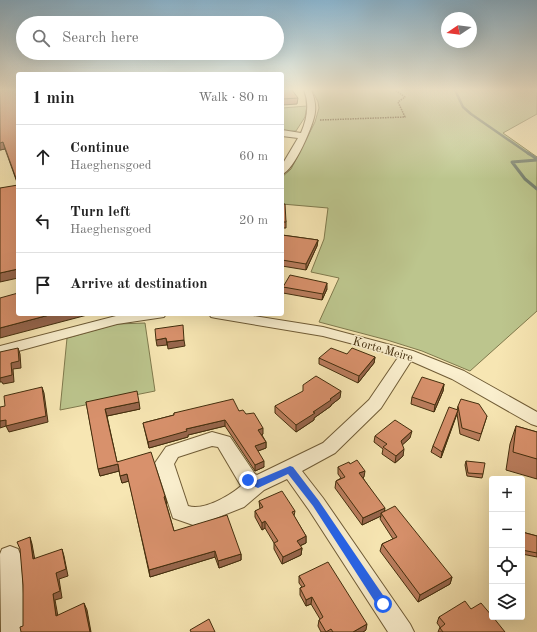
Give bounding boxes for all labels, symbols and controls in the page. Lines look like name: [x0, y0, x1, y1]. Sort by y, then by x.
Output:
north arrow: [441, 12, 477, 48]
search box: [16, 16, 284, 60]
icon: search: [30, 27, 52, 49]
text: Search here: [62, 31, 139, 46]
text: 1 min: [32, 90, 75, 107]
text: Walk · 80 m: [199, 91, 268, 104]
text: Continue: [70, 141, 129, 156]
icon: ahead: [32, 146, 54, 168]
text: 60 m: [239, 150, 268, 163]
text: Haeghensgoed: [70, 159, 152, 172]
text: Turn left: [70, 205, 130, 220]
icon: left: [32, 210, 54, 232]
text: 20 m: [239, 214, 268, 227]
text: Haeghensgoed: [70, 223, 152, 236]
icon: arrive: [32, 274, 54, 296]
text: Arrive at destination: [70, 277, 208, 292]
street label: Korte Meire: [351, 336, 415, 364]
route end: [239, 471, 257, 489]
map controls: [489, 476, 525, 620]
button: +: [489, 476, 525, 512]
button: −: [489, 512, 525, 548]
button: locate: [489, 548, 525, 584]
button: layers: [489, 584, 525, 620]
route start: [374, 595, 392, 613]

